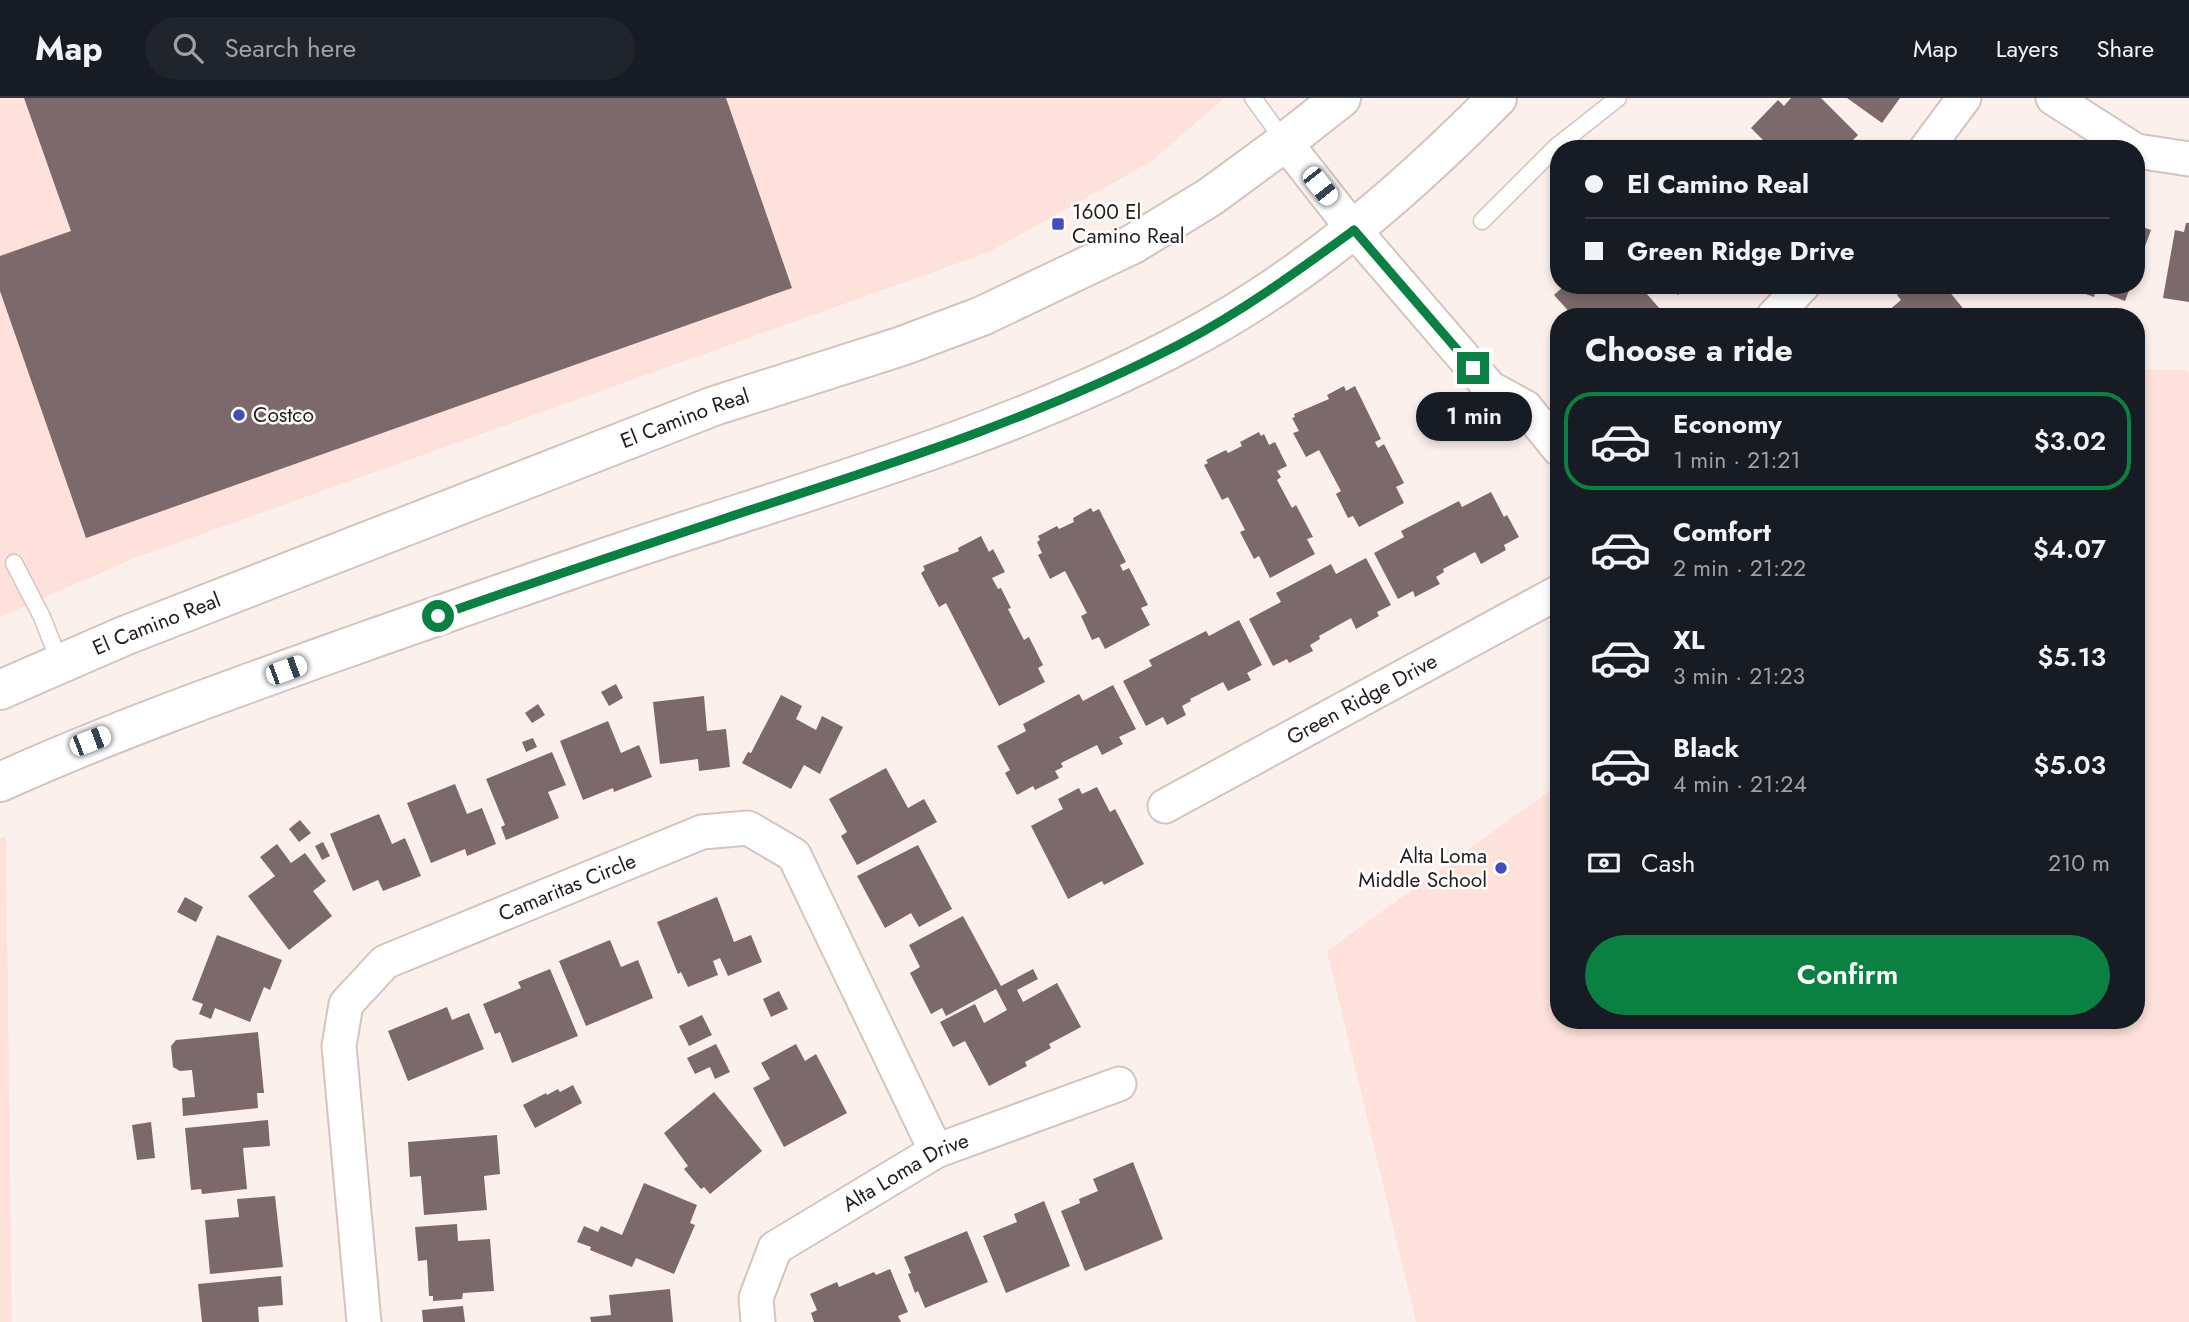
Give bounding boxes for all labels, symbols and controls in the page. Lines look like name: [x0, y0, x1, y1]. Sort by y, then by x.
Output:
search box: [145, 17, 635, 80]
text: Map: [35, 25, 103, 72]
icon: search: [169, 29, 207, 67]
text: Search here: [225, 29, 356, 67]
text: Map: [1913, 31, 1958, 66]
text: Layers: [1996, 31, 2058, 66]
text: Share: [2096, 31, 2154, 66]
car: [1299, 163, 1342, 209]
text: El Camino Real: [1627, 165, 1809, 203]
place label: 1600 El Camino Real: [1072, 197, 1185, 251]
marker: 1600 El Camino Real: [1050, 216, 1066, 232]
text: Green Ridge Drive: [1627, 232, 1855, 270]
text: Choose a ride: [1585, 327, 1793, 373]
route end: [1457, 352, 1489, 384]
street label: El Camino Real: [616, 381, 753, 456]
callout: 1 min: [1415, 392, 1531, 442]
text: 1 min: [1446, 399, 1502, 433]
place label: Costco: [253, 400, 314, 430]
text: Economy: [1673, 405, 1782, 443]
marker: Costco: [231, 407, 247, 423]
icon: car: [1589, 410, 1652, 473]
text: $3.02: [2034, 422, 2106, 460]
text: 1 min · 21:21: [1673, 443, 1801, 477]
text: Comfort: [1673, 513, 1771, 551]
icon: car: [1589, 518, 1652, 581]
text: $4.07: [2033, 530, 2106, 568]
text: 2 min · 21:22: [1673, 551, 1806, 585]
street label: El Camino Real: [88, 585, 225, 663]
route start: [422, 600, 454, 632]
text: XL: [1673, 621, 1705, 659]
icon: car: [1589, 626, 1652, 689]
text: $5.13: [2038, 638, 2106, 676]
street label: Green Ridge Drive: [1281, 646, 1443, 752]
car: [263, 653, 310, 687]
text: 3 min · 21:23: [1673, 659, 1805, 693]
car: [67, 724, 114, 758]
text: Black: [1673, 729, 1739, 767]
icon: car: [1589, 734, 1652, 797]
text: $5.03: [2034, 746, 2106, 784]
text: 4 min · 21:24: [1673, 767, 1807, 801]
place label: Alta Loma Middle School: [1358, 841, 1487, 895]
icon: cash: [1585, 844, 1623, 882]
text: Cash: [1641, 844, 1695, 882]
street label: Camaritas Circle: [494, 846, 641, 929]
text: 210 m: [2048, 846, 2110, 880]
marker: Alta Loma Middle School: [1493, 860, 1509, 876]
button: Confirm: [1585, 935, 2110, 1015]
street label: Alta Loma Drive: [837, 1125, 973, 1219]

